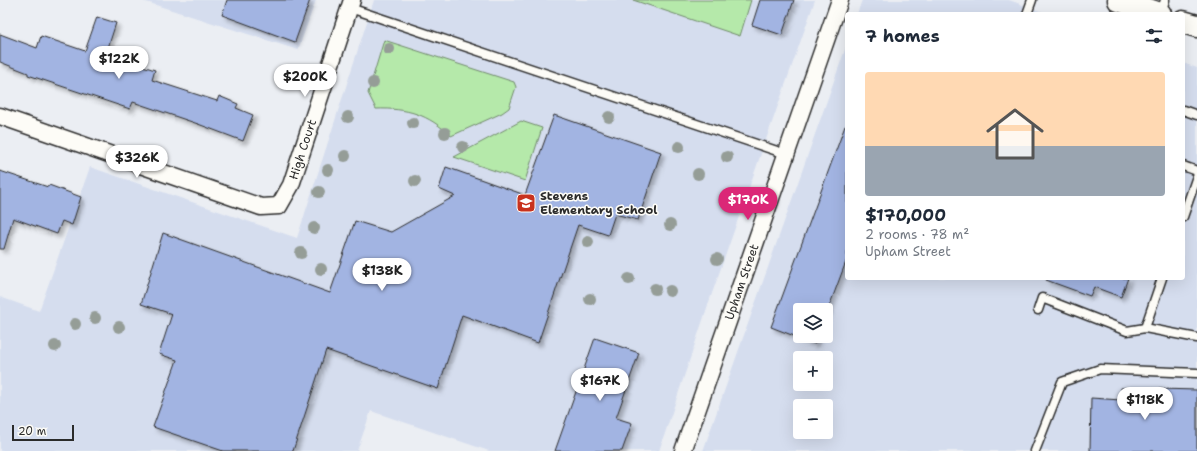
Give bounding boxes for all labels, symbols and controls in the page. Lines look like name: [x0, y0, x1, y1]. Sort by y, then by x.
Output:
text: 7 homes: [865, 25, 940, 47]
icon: filters: [1143, 25, 1165, 47]
pin: $122K: [91, 46, 147, 80]
text: $122K: [99, 50, 139, 67]
pin: $200K: [277, 64, 333, 98]
text: $200K: [283, 68, 327, 85]
icon: home: [979, 98, 1051, 170]
street label: High Court: [285, 117, 320, 182]
pin: $326K: [109, 145, 165, 179]
text: $326K: [115, 149, 159, 166]
pin: $170K: [720, 187, 776, 221]
place label: Stevens Elementary School: [540, 188, 657, 218]
text: $170K: [727, 191, 769, 208]
school or university icon: Stevens Elementary School: [515, 192, 537, 214]
text: $170,000: [865, 204, 946, 226]
text: 2 rooms · 78 m²: [865, 226, 969, 243]
street label: Upham Street: [721, 242, 762, 322]
text: Upham Street: [865, 243, 951, 260]
pin: $138K: [354, 258, 410, 292]
text: $138K: [361, 262, 403, 279]
map controls: [793, 303, 833, 439]
button: layers: [793, 303, 833, 343]
button: +: [793, 351, 833, 391]
pin: $167K: [572, 368, 628, 402]
text: $167K: [580, 372, 620, 389]
pin: $118K: [1117, 387, 1173, 421]
text: $118K: [1126, 391, 1164, 408]
button: −: [793, 399, 833, 439]
scale bar: [12, 423, 74, 442]
text: 20 m: [18, 424, 46, 439]

